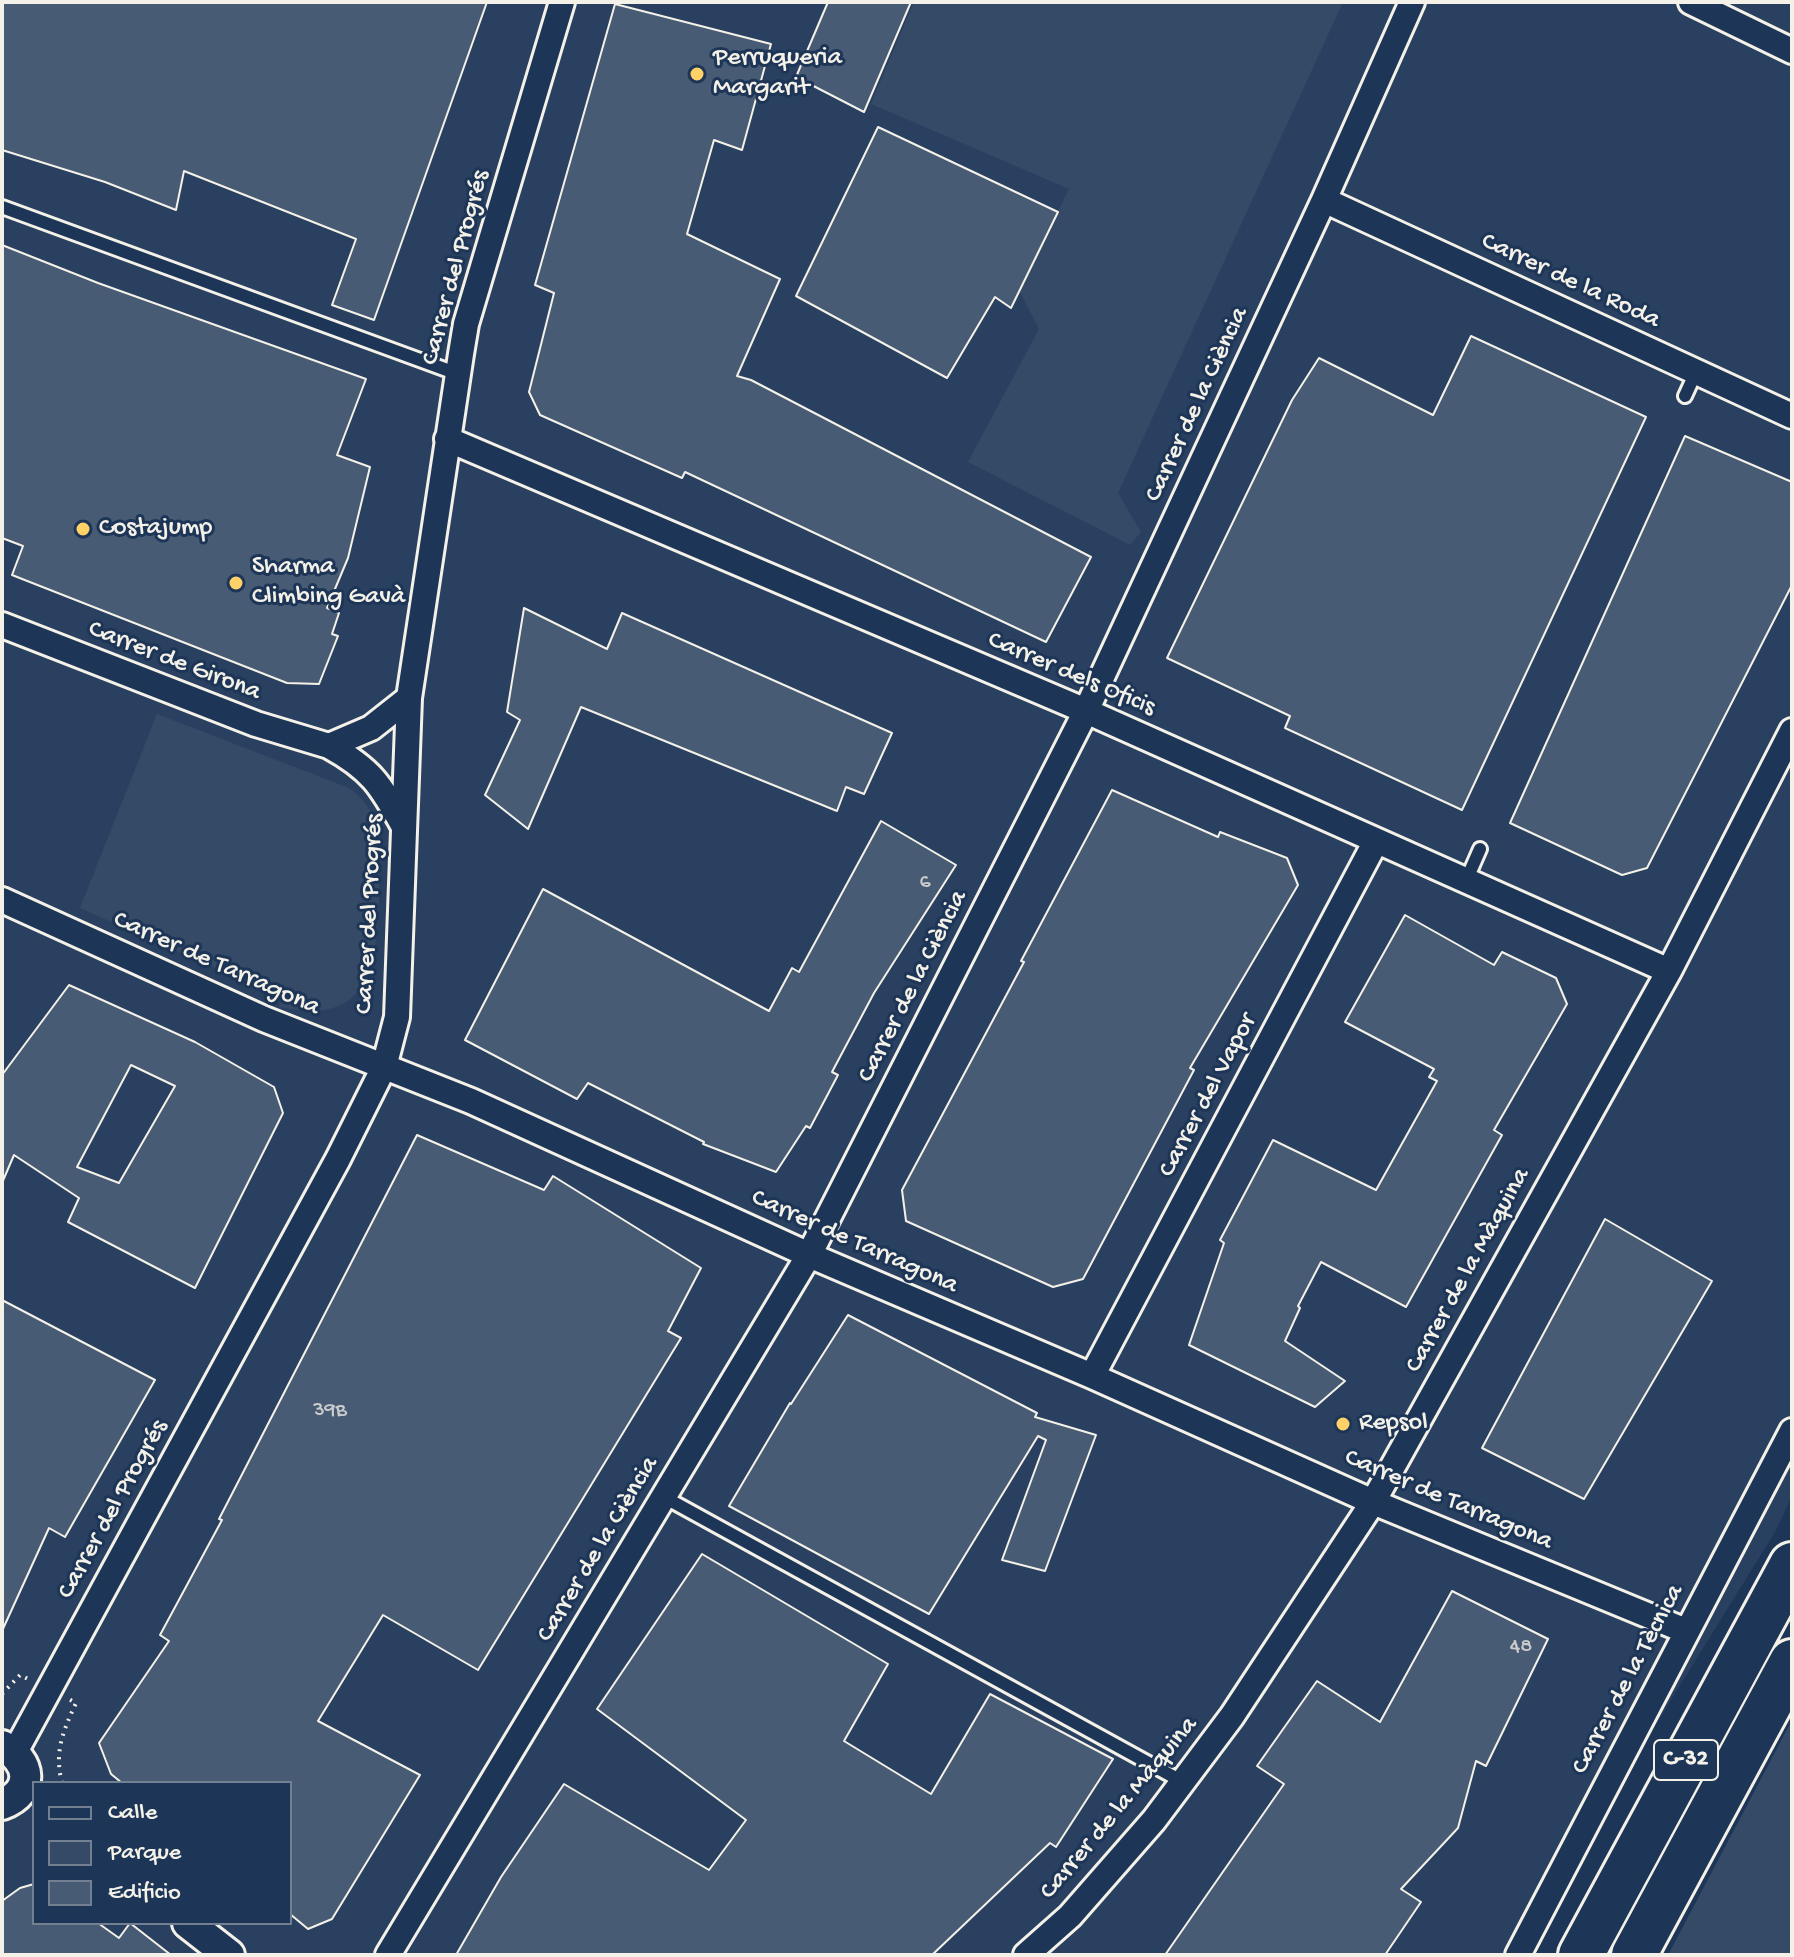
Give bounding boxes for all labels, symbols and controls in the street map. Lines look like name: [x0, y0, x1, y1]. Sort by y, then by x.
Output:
place label: Perruqueria Margarit: [713, 43, 842, 104]
marker: Perruqueria Margarit: [688, 65, 706, 83]
street label: Carrer del Progrés: [416, 167, 498, 369]
street label: Carrer de la Roda: [1476, 227, 1664, 337]
street label: Carrer de la Ciència: [1139, 303, 1257, 507]
place label: Costajump: [99, 513, 212, 545]
marker: Costajump: [74, 520, 92, 538]
place label: Sharma Climbing Gavà: [252, 552, 405, 614]
marker: Sharma Climbing Gavà: [227, 574, 245, 592]
street label: Carrer de Girona: [83, 615, 265, 709]
street label: Carrer dels Oficis: [982, 626, 1160, 724]
street label: Carrer del Progrés: [350, 813, 392, 1015]
house number: 6: [919, 871, 931, 897]
street label: Carrer de la Ciència: [852, 886, 976, 1088]
street label: Carrer de Tarragona: [108, 905, 324, 1025]
street label: Carrer del Vapor: [1153, 1009, 1265, 1183]
street label: Carrer de la Màquina: [1400, 1163, 1538, 1379]
street label: Carrer de Tarragona: [746, 1183, 962, 1303]
house number: 39B: [313, 1399, 347, 1425]
place label: Repsol: [1359, 1408, 1428, 1440]
street label: Carrer del Progrés: [52, 1415, 176, 1605]
marker: Repsol: [1334, 1415, 1352, 1433]
street label: Carrer de Tarragona: [1339, 1443, 1557, 1559]
street label: Carrer de la Ciència: [531, 1451, 667, 1649]
street label: Carrer de la Tècnica: [1566, 1580, 1692, 1780]
house number: 48: [1510, 1635, 1532, 1661]
street label: Carrer de la Màquina: [1034, 1711, 1206, 1907]
road number: C-32: [1654, 1740, 1718, 1780]
legend: [32, 1781, 292, 1925]
text: Calle: [108, 1799, 157, 1828]
text: Parque: [108, 1839, 181, 1868]
text: Edificio: [108, 1879, 181, 1908]

